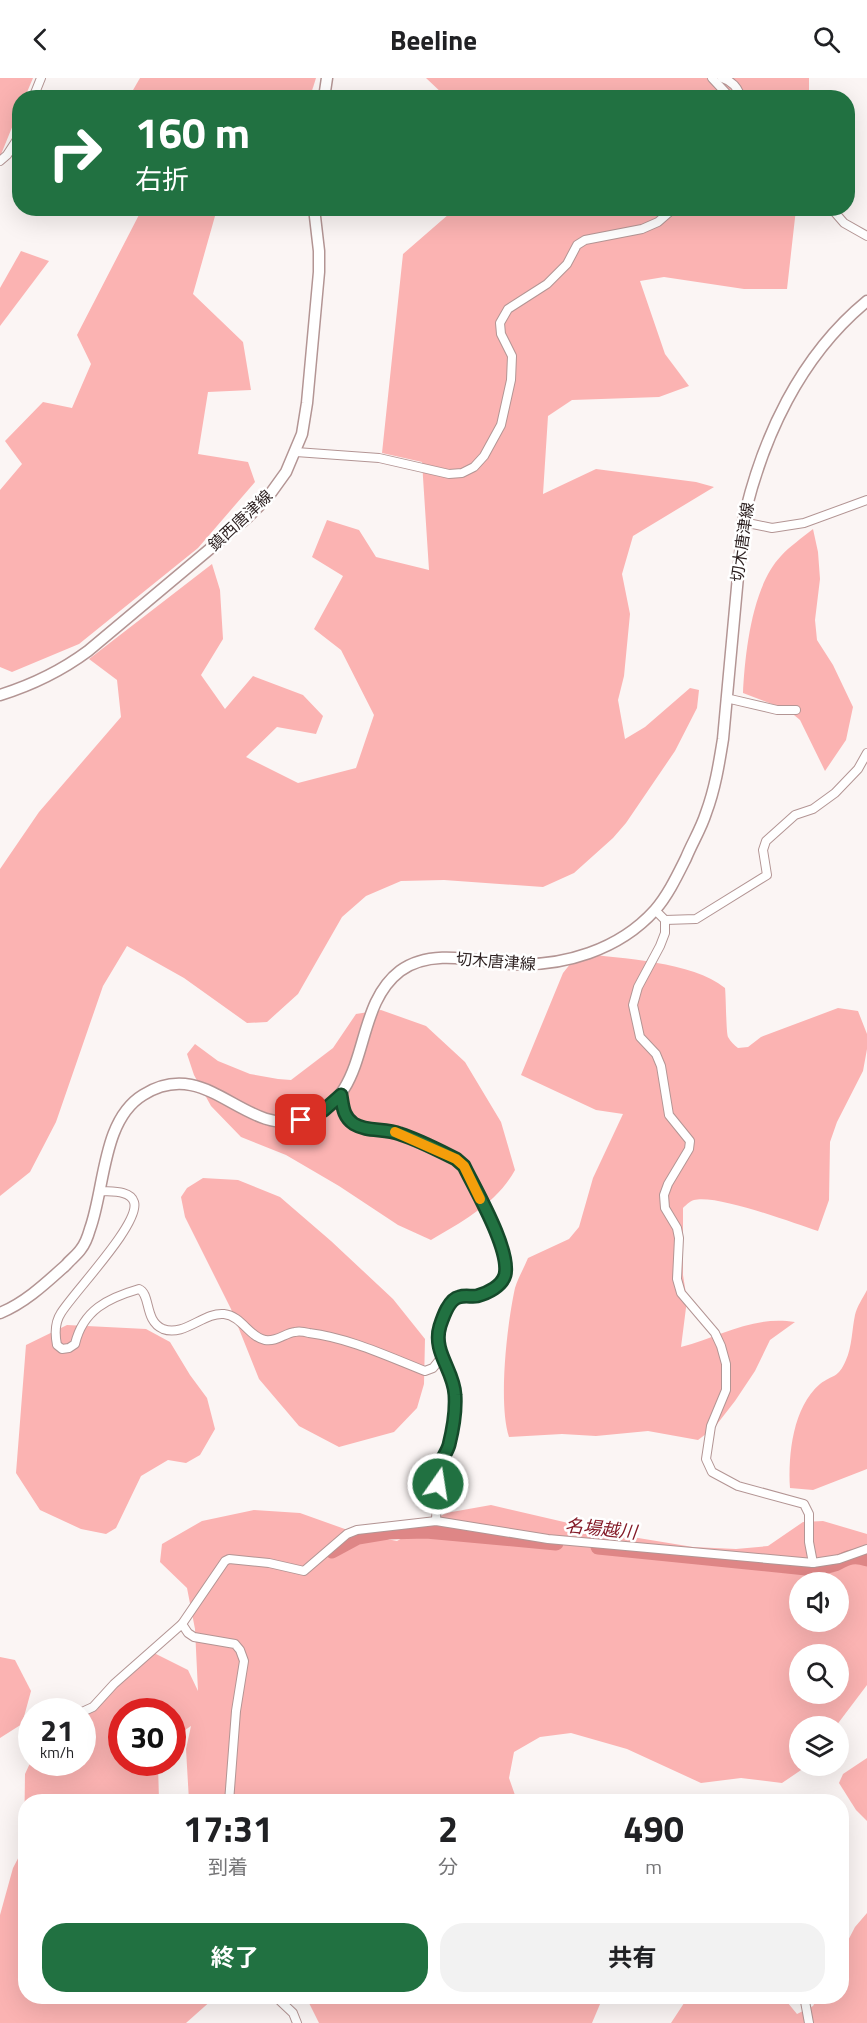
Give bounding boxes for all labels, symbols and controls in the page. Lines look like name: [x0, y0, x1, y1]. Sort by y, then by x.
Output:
text: Beeline: [390, 19, 477, 60]
icon: back: [24, 23, 57, 56]
icon: search: [810, 23, 843, 56]
text: 160 m: [135, 100, 250, 164]
icon: right: [36, 114, 114, 192]
text: 右折: [135, 158, 189, 199]
street label: 鎮西唐津線: [203, 484, 277, 556]
street label: 切木唐津線: [725, 501, 759, 583]
street label: 切木唐津線: [455, 946, 537, 976]
pin: [275, 1094, 326, 1145]
icon: arrive: [284, 1103, 317, 1136]
position arrow: [406, 1452, 470, 1516]
water label: 名場越川: [564, 1511, 640, 1546]
map controls: [789, 1572, 849, 1776]
button: sound: [789, 1572, 849, 1632]
button: search: [789, 1644, 849, 1704]
speed limit sign: 30: [108, 1698, 186, 1776]
text: 21: [40, 1707, 74, 1753]
button: layers: [789, 1716, 849, 1776]
text: km/h: [40, 1741, 74, 1764]
text: 17:31: [183, 1801, 273, 1856]
text: 2: [438, 1801, 458, 1856]
text: 490: [623, 1801, 684, 1856]
text: 到着: [208, 1851, 248, 1882]
text: 分: [438, 1851, 458, 1882]
text: m: [645, 1851, 662, 1882]
button: 終了: [42, 1923, 428, 1992]
button: 共有: [440, 1923, 825, 1992]

